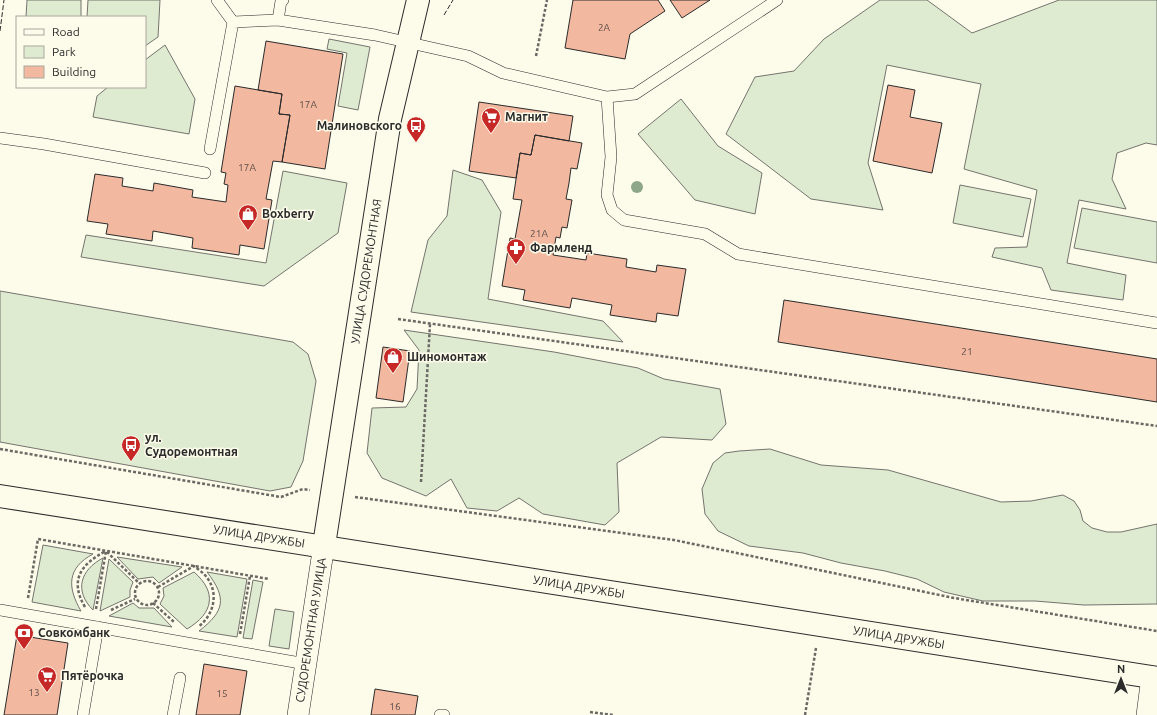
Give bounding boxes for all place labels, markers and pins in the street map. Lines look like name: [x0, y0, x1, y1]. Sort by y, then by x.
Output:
supermarket icon: Магнит: [480, 106, 502, 134]
place label: Магнит: [505, 110, 548, 123]
bus stop icon: Малиновского: [405, 115, 427, 143]
place label: Малиновского: [317, 119, 402, 132]
shop icon: Boxberry: [237, 203, 259, 231]
place label: Boxberry: [262, 207, 315, 220]
pharmacy icon: Фармленд: [505, 237, 527, 265]
place label: Фармленд: [530, 241, 593, 254]
shop icon: Шиномонтаж: [382, 346, 404, 374]
place label: Шиномонтаж: [407, 350, 487, 363]
place label: ул. Судоремонтная: [145, 431, 238, 458]
bus stop icon: ул. Судоремонтная: [120, 434, 142, 462]
bank icon: Совкомбанк: [13, 622, 35, 650]
place label: Совкомбанк: [38, 626, 110, 639]
supermarket icon: Пятёрочка: [36, 665, 58, 693]
place label: Пятёрочка: [61, 669, 124, 682]

